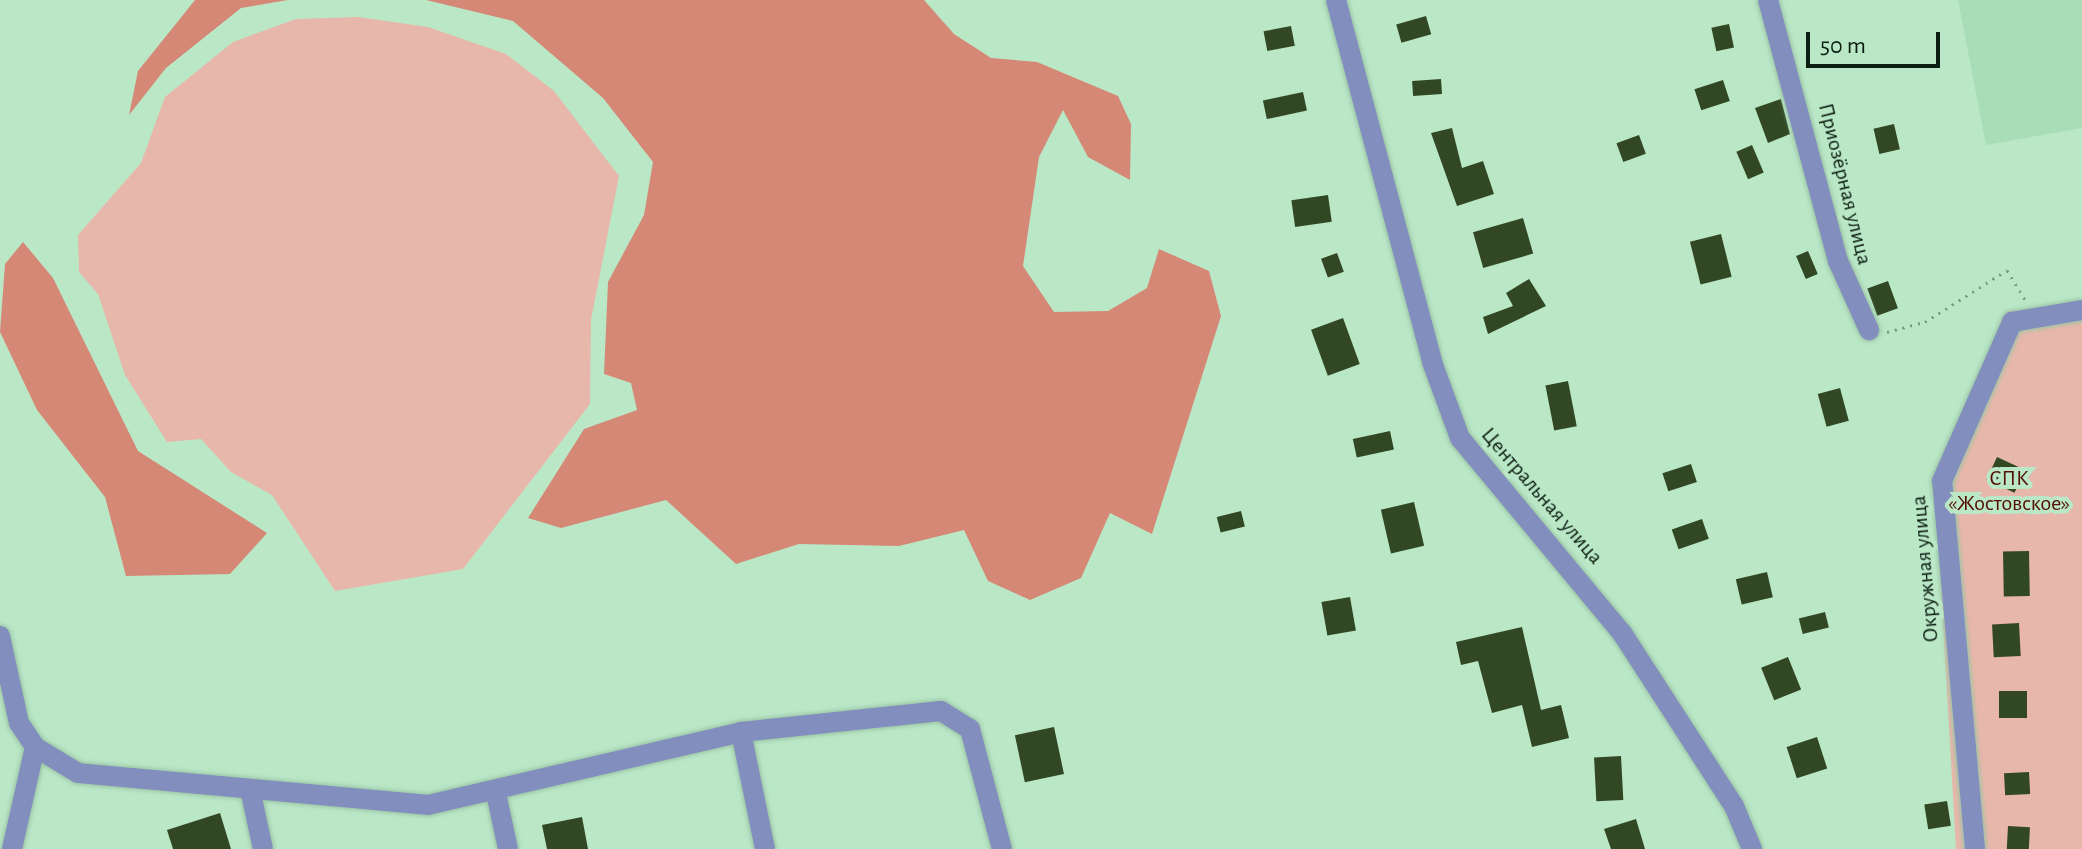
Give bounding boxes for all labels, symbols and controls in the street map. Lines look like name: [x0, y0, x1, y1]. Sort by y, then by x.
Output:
scale bar: [1810, 16, 1944, 66]
text: 50 m: [1820, 34, 1866, 58]
street label: Приозёрная улица: [1812, 101, 1878, 267]
street label: Центральная улица: [1475, 422, 1609, 570]
park label: СПК «Жостовское»: [1948, 465, 2070, 516]
street label: Окружная улица: [1905, 494, 1945, 644]

